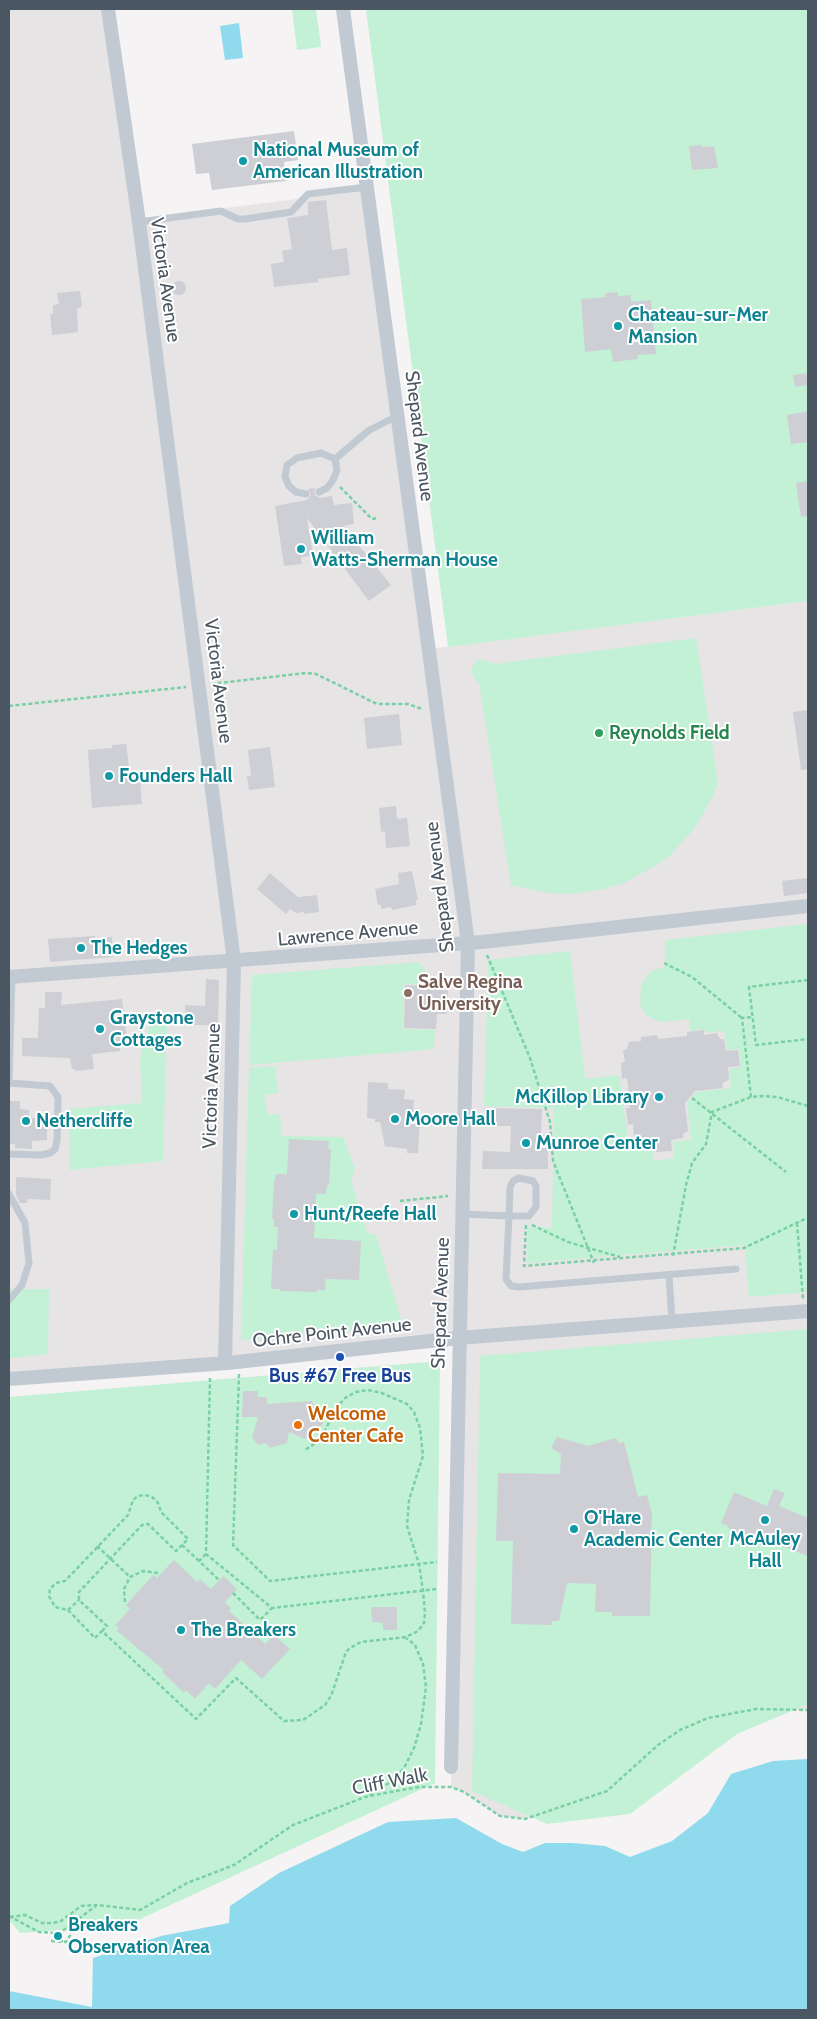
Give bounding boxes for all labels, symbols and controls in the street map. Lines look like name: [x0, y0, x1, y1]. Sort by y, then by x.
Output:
place label: National Museum of American Illustration: [253, 139, 423, 183]
marker: National Museum of American Illustration: [237, 155, 249, 167]
street label: Victoria Avenue: [145, 216, 185, 344]
place label: Chateau-sur-Mer Mansion: [628, 304, 768, 348]
marker: Chateau-sur-Mer Mansion: [612, 320, 624, 332]
street label: Shepard Avenue: [400, 369, 438, 503]
place label: William Watts-Sherman House: [311, 527, 498, 571]
marker: William Watts-Sherman House: [295, 543, 307, 555]
street label: Victoria Avenue: [199, 617, 237, 745]
place label: Reynolds Field: [609, 722, 730, 744]
marker: Reynolds Field: [593, 727, 605, 739]
place label: Founders Hall: [119, 765, 232, 787]
marker: Founders Hall: [103, 770, 115, 782]
street label: Shepard Avenue: [421, 820, 459, 954]
street label: Lawrence Avenue: [277, 916, 419, 952]
place label: The Hedges: [91, 937, 187, 959]
marker: The Hedges: [75, 942, 87, 954]
place label: Salve Regina University: [418, 971, 522, 1015]
marker: Salve Regina University: [402, 987, 414, 999]
place label: Graystone Cottages: [110, 1007, 194, 1051]
marker: Graystone Cottages: [94, 1023, 106, 1035]
street label: Victoria Avenue: [198, 1023, 226, 1149]
place label: McKillop Library: [515, 1086, 649, 1108]
marker: McKillop Library: [653, 1091, 665, 1103]
place label: Moore Hall: [405, 1108, 496, 1130]
place label: Nethercliffe: [36, 1110, 133, 1132]
marker: Moore Hall: [389, 1113, 401, 1125]
marker: Nethercliffe: [20, 1115, 32, 1127]
place label: Munroe Center: [536, 1132, 658, 1154]
marker: Munroe Center: [520, 1137, 532, 1149]
place label: Hunt/Reefe Hall: [304, 1203, 437, 1225]
marker: Hunt/Reefe Hall: [288, 1208, 300, 1220]
street label: Shepard Avenue: [427, 1237, 455, 1369]
street label: Ochre Point Avenue: [251, 1313, 413, 1353]
marker: Bus #67 Free Bus: [334, 1351, 346, 1363]
place label: Bus #67 Free Bus: [269, 1365, 411, 1387]
place label: Welcome Center Cafe: [308, 1403, 403, 1447]
marker: Welcome Center Cafe: [292, 1419, 304, 1431]
place label: O'Hare Academic Center: [584, 1507, 723, 1551]
marker: McAuley Hall: [759, 1514, 771, 1526]
marker: O'Hare Academic Center: [568, 1523, 580, 1535]
place label: McAuley Hall: [729, 1528, 801, 1572]
place label: The Breakers: [191, 1619, 296, 1641]
marker: The Breakers: [175, 1624, 187, 1636]
street label: Cliff Walk: [350, 1764, 430, 1800]
place label: Breakers Observation Area: [68, 1914, 210, 1958]
marker: Breakers Observation Area: [52, 1930, 64, 1942]

